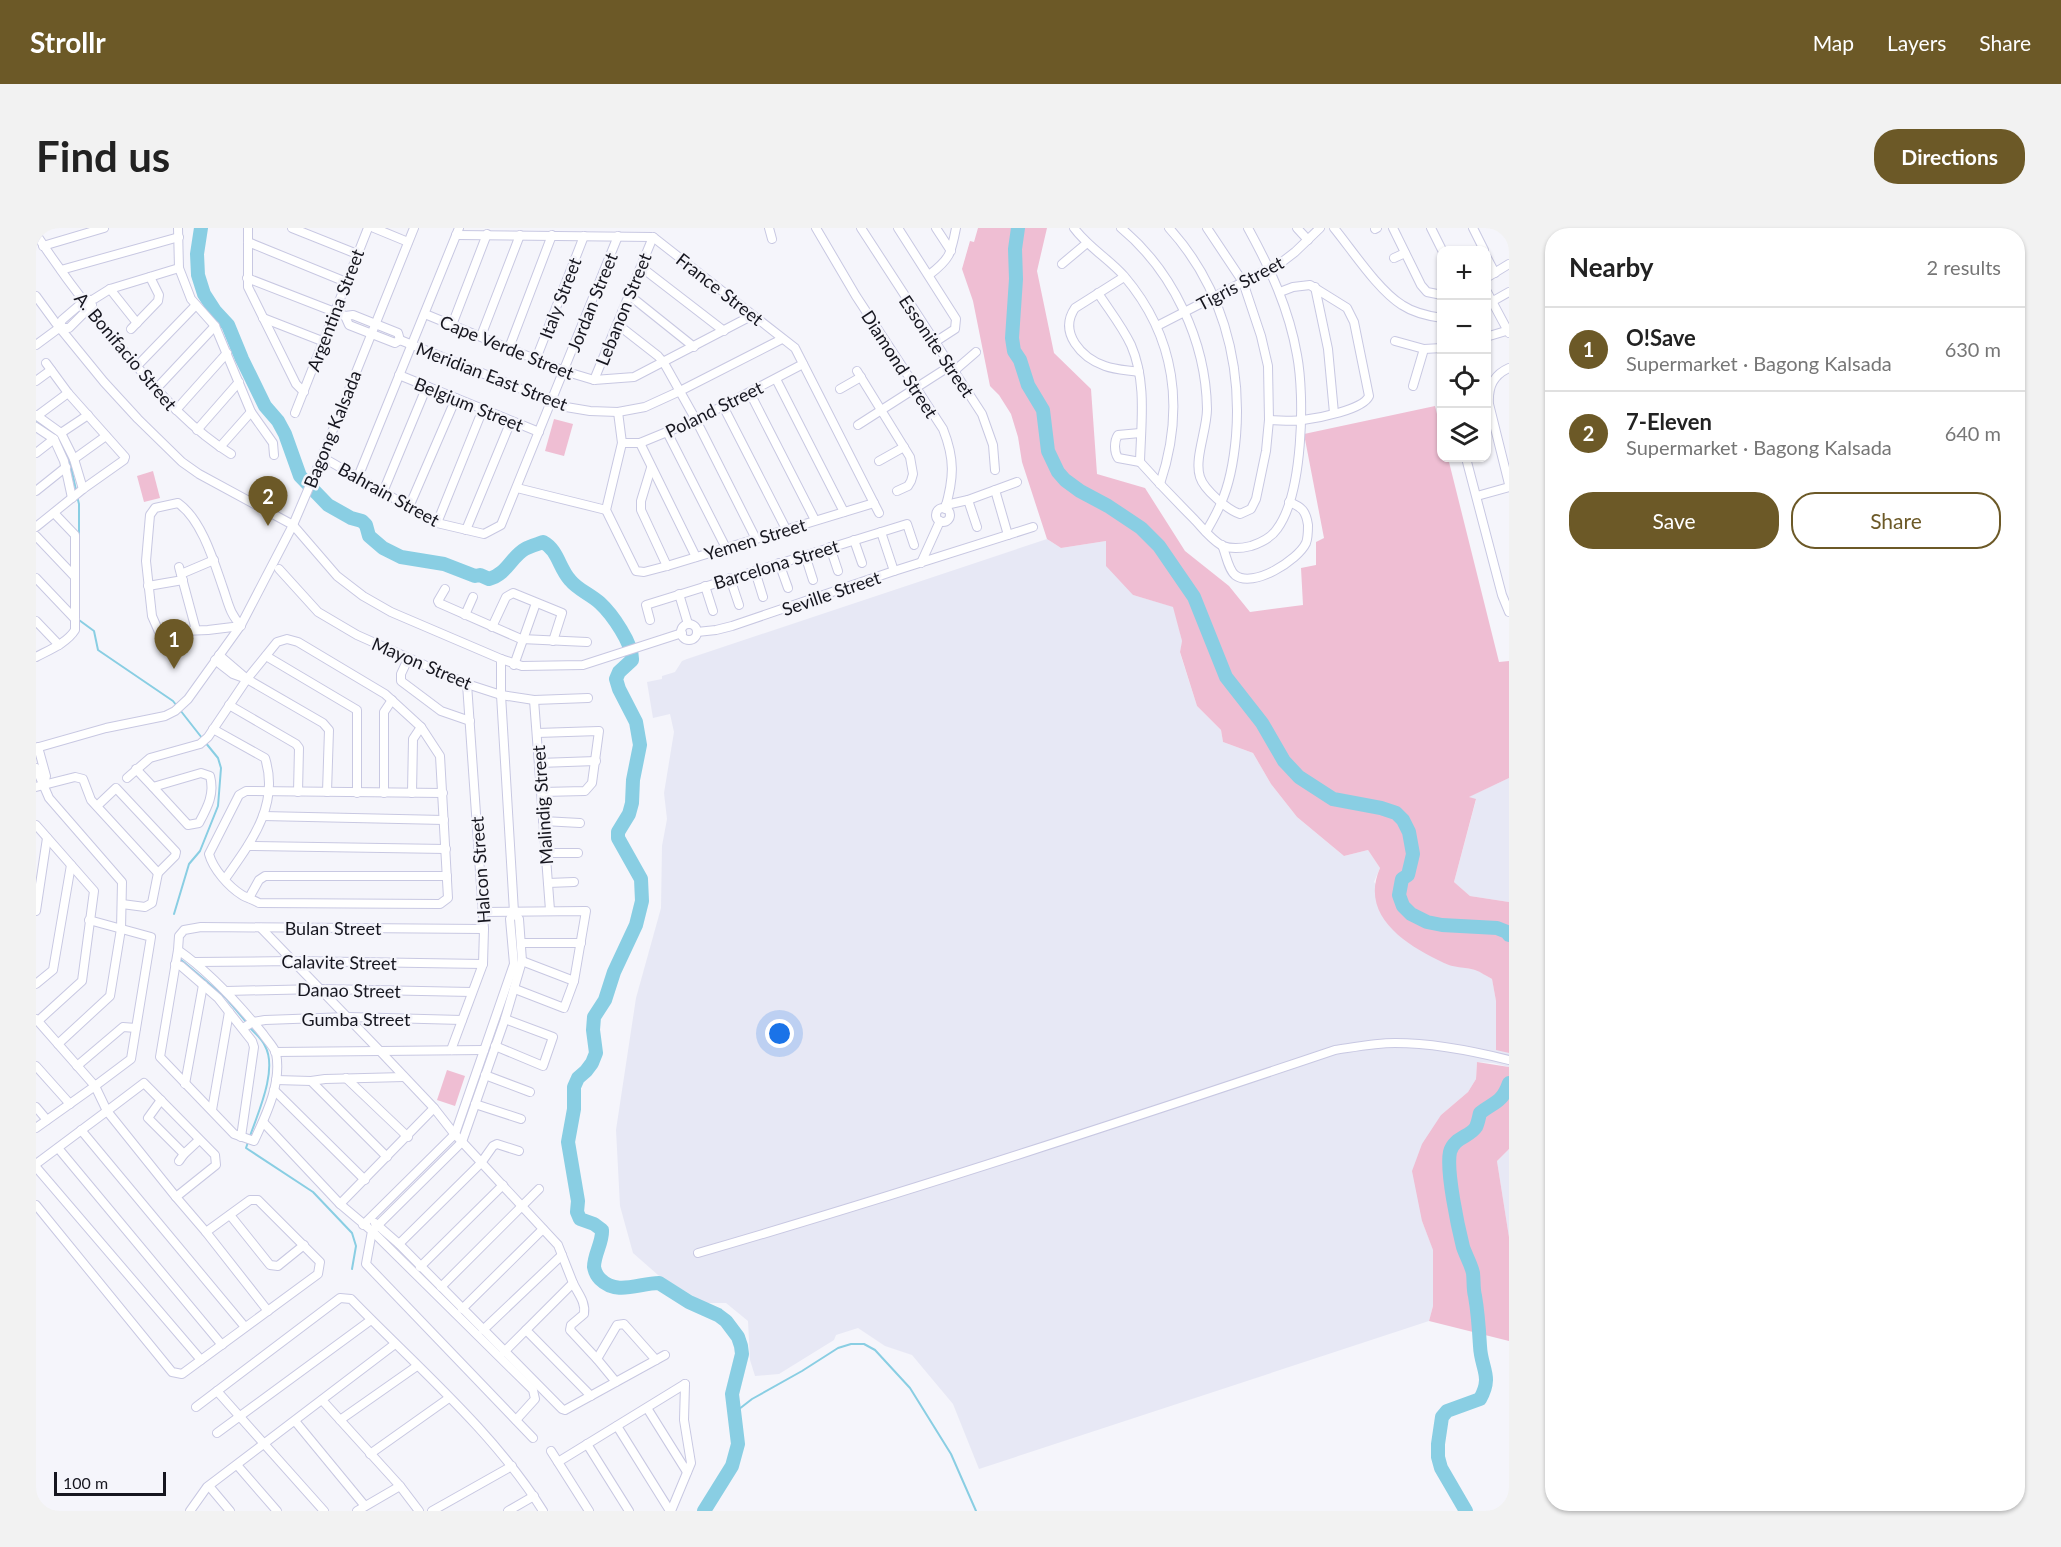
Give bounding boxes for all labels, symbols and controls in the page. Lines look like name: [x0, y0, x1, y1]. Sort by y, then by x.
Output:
text: Strollr: [30, 25, 106, 59]
text: Map: [1813, 30, 1854, 55]
text: Layers: [1887, 30, 1946, 55]
text: Share: [1979, 30, 2031, 55]
button: Directions: [1874, 129, 2025, 184]
text: Find us: [36, 131, 170, 181]
street label: Argentina Street: [302, 245, 369, 374]
map controls: [1437, 246, 1491, 462]
button: +: [1437, 246, 1491, 300]
street label: France Street: [672, 248, 768, 330]
street label: Jordan Street: [562, 249, 622, 355]
street label: Lebanon Street: [590, 249, 656, 368]
street label: Tigris Street: [1193, 251, 1288, 315]
text: Nearby: [1569, 251, 1654, 283]
street label: Italy Street: [534, 254, 586, 342]
text: 2 results: [1926, 255, 2001, 279]
street label: A. Bonifacio Street: [70, 287, 182, 415]
street label: Essonite Street: [895, 291, 980, 402]
button: −: [1437, 300, 1491, 354]
street label: Diamond Street: [857, 306, 943, 422]
street label: Cape Verde Street: [437, 310, 578, 384]
text: O!Save: [1626, 324, 1696, 351]
street label: Meridian East Street: [413, 337, 571, 415]
text: 1: [1583, 337, 1594, 361]
text: 630 m: [1945, 337, 2001, 361]
text: Supermarket · Bagong Kalsada: [1626, 351, 1892, 375]
button: locate: [1437, 354, 1491, 408]
street label: Bagong Kalsada: [298, 367, 366, 491]
street label: Belgium Street: [411, 372, 527, 436]
street label: Poland Street: [662, 376, 767, 442]
button: layers: [1437, 408, 1491, 462]
text: 7-Eleven: [1626, 408, 1712, 435]
text: 2: [1583, 421, 1594, 445]
text: 640 m: [1945, 421, 2001, 445]
text: Supermarket · Bagong Kalsada: [1626, 435, 1892, 459]
street label: Bahrain Street: [335, 457, 444, 531]
pin: 2: [248, 476, 288, 526]
button: Save: [1569, 492, 1779, 549]
button: Share: [1791, 492, 2001, 549]
street label: Yemen Street: [702, 513, 809, 565]
street label: Barcelona Street: [711, 534, 842, 594]
street label: Seville Street: [779, 566, 884, 620]
pin: 1: [154, 620, 194, 669]
street label: Mayon Street: [369, 632, 476, 694]
street label: Malindig Street: [527, 744, 557, 866]
street label: Halcon Street: [465, 815, 495, 924]
street label: Bulan Street: [285, 917, 382, 939]
street label: Calavite Street: [281, 950, 397, 974]
street label: Danao Street: [297, 978, 402, 1002]
street label: Gumba Street: [302, 1008, 411, 1030]
your location: [765, 1019, 794, 1048]
scale bar: [54, 1469, 166, 1496]
text: 100 m: [63, 1473, 108, 1492]

